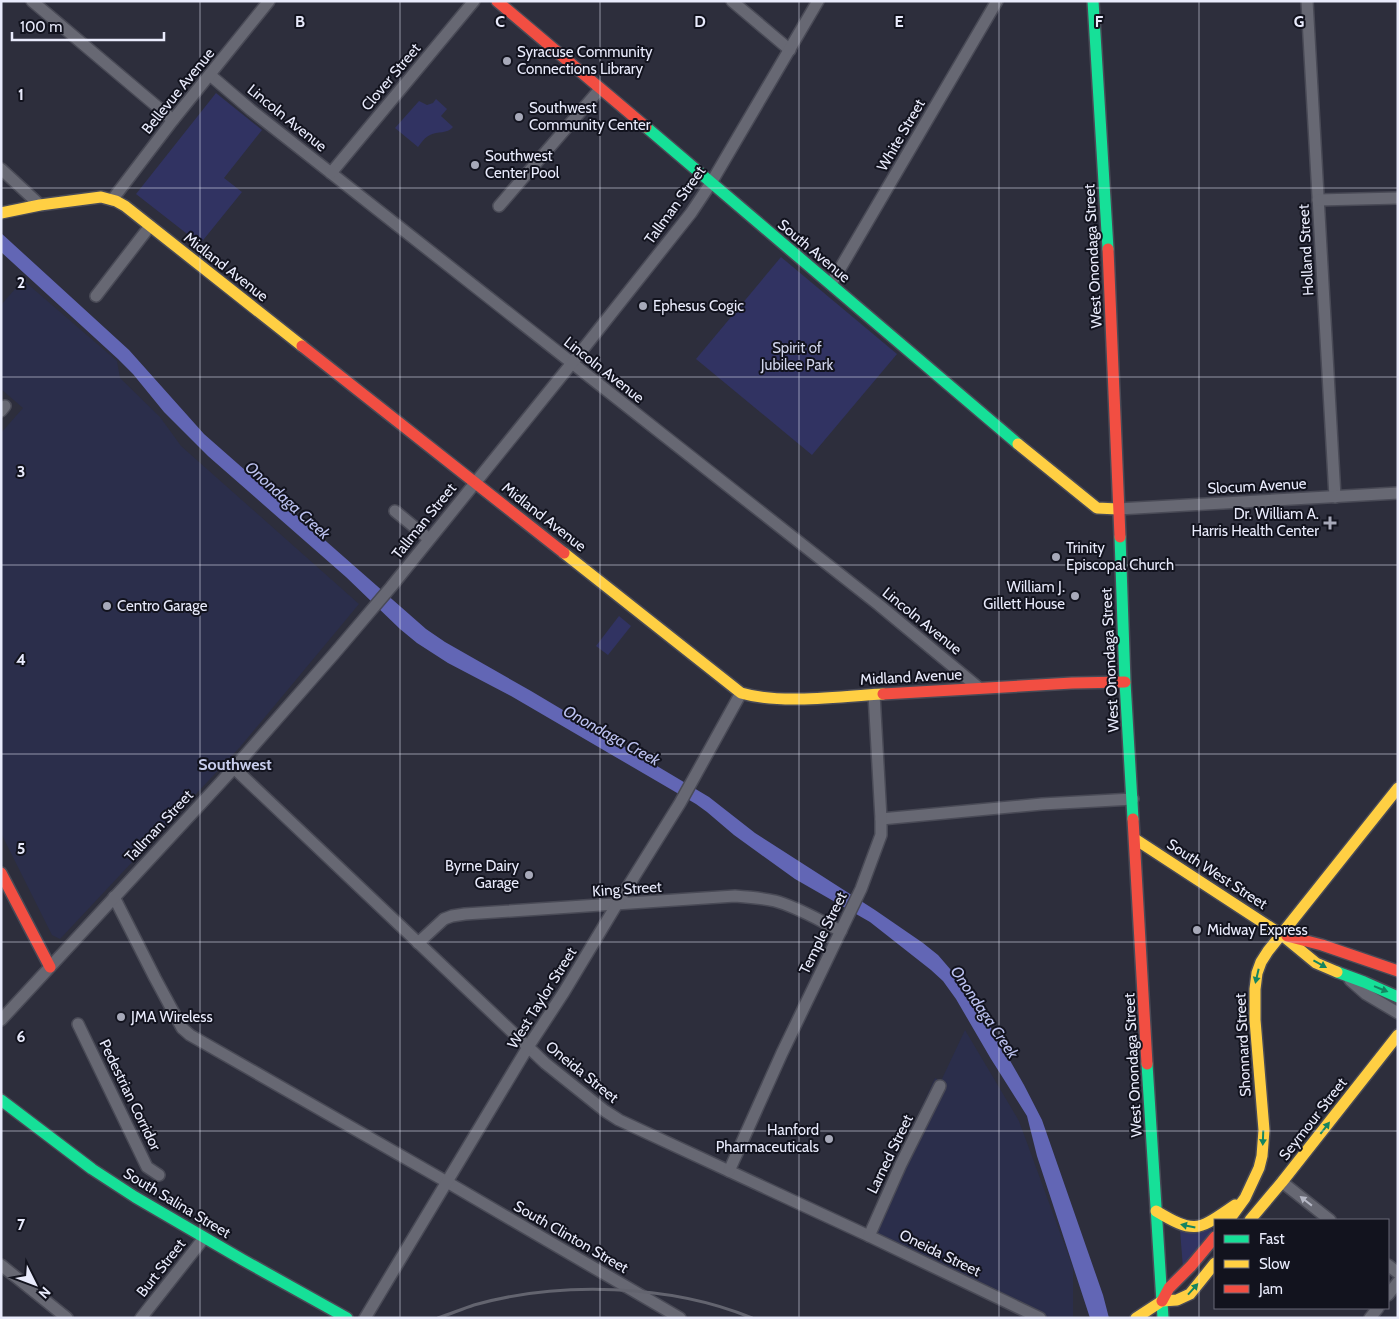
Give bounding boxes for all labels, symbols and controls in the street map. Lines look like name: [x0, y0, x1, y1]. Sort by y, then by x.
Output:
scale bar: [12, 10, 165, 42]
text: B: [295, 12, 305, 31]
text: C: [495, 12, 505, 31]
text: D: [694, 12, 706, 31]
text: E: [894, 12, 904, 31]
text: F: [1095, 12, 1104, 31]
text: G: [1294, 12, 1304, 31]
text: 100 m: [20, 18, 62, 36]
street label: Clover Street: [358, 40, 424, 114]
place label: Syracuse Community Connections Library: [517, 43, 653, 78]
street label: Bellevue Avenue: [138, 44, 218, 138]
marker: Syracuse Community Connections Library: [501, 55, 513, 67]
street label: Lincoln Avenue: [244, 81, 331, 156]
text: 1: [18, 85, 24, 104]
street label: White Street: [873, 96, 929, 174]
place label: Southwest Community Center: [529, 99, 651, 134]
marker: Southwest Community Center: [513, 111, 525, 123]
place label: Southwest Center Pool: [485, 147, 560, 182]
marker: Southwest Center Pool: [469, 159, 481, 171]
street label: Tallman Street: [641, 162, 709, 248]
street label: West Onondaga Street: [1080, 183, 1106, 329]
street label: Holland Street: [1295, 204, 1317, 296]
street label: South Avenue: [774, 216, 854, 287]
street label: Midland Avenue: [180, 229, 272, 306]
text: 2: [17, 273, 25, 292]
place label: Ephesus Cogic: [653, 297, 744, 315]
marker: Ephesus Cogic: [637, 300, 649, 312]
street label: Lincoln Avenue: [560, 333, 648, 407]
park label: Spirit of Jubilee Park: [760, 339, 833, 374]
water label: Onondaga Creek: [241, 457, 335, 544]
text: 3: [17, 462, 25, 481]
street label: Slocum Avenue: [1207, 474, 1307, 498]
street label: Midland Avenue: [498, 479, 590, 556]
street label: Tallman Street: [388, 480, 460, 562]
place label: Dr. William A. Harris Health Center: [1191, 505, 1319, 540]
marker: Dr. William A. Harris Health Center: [1323, 516, 1337, 530]
place label: Trinity Episcopal Church: [1066, 539, 1174, 574]
marker: Trinity Episcopal Church: [1050, 551, 1062, 563]
place label: William J. Gillett House: [983, 578, 1065, 613]
street label: Lincoln Avenue: [879, 584, 966, 659]
street label: West Onondaga Street: [1097, 587, 1123, 733]
marker: William J. Gillett House: [1069, 590, 1081, 602]
place label: Centro Garage: [117, 597, 208, 615]
marker: Centro Garage: [101, 600, 113, 612]
text: 4: [16, 650, 26, 669]
street label: Midland Avenue: [860, 665, 963, 689]
water label: Onondaga Creek: [560, 701, 664, 770]
district label: Southwest: [198, 755, 272, 774]
street label: Tallman Street: [121, 786, 197, 866]
street label: South West Street: [1163, 835, 1271, 913]
text: 5: [17, 839, 25, 858]
place label: Byrne Dairy Garage: [445, 857, 519, 892]
marker: Byrne Dairy Garage: [523, 869, 535, 881]
street label: King Street: [592, 878, 662, 900]
street label: Temple Street: [795, 889, 851, 977]
place label: Midway Express: [1207, 921, 1308, 939]
marker: Midway Express: [1191, 924, 1203, 936]
street label: West Taylor Street: [504, 944, 580, 1052]
one-way arrow: [1313, 960, 1327, 968]
water label: Onondaga Creek: [947, 962, 1023, 1063]
one-way arrow: [1253, 968, 1261, 983]
one-way arrow: [1374, 985, 1389, 993]
street label: West Onondaga Street: [1120, 992, 1146, 1138]
street label: Shonnard Street: [1231, 993, 1255, 1097]
place label: JMA Wireless: [130, 1008, 213, 1026]
marker: JMA Wireless: [115, 1011, 127, 1023]
text: 6: [17, 1027, 26, 1046]
street label: Pedestrian Corridor: [95, 1036, 165, 1154]
street label: Oneida Street: [542, 1037, 622, 1107]
street label: Seymour Street: [1275, 1074, 1351, 1164]
street label: Larned Street: [863, 1112, 917, 1196]
place label: Hanford Pharmaceuticals: [716, 1121, 819, 1156]
one-way arrow: [1320, 1121, 1330, 1135]
one-way arrow: [1259, 1130, 1267, 1146]
marker: Hanford Pharmaceuticals: [823, 1133, 835, 1145]
street label: South Salina Street: [120, 1164, 234, 1242]
one-way arrow: [1300, 1196, 1313, 1207]
street label: South Clinton Street: [511, 1197, 631, 1277]
text: 7: [17, 1215, 26, 1234]
legend: [1214, 1219, 1389, 1309]
one-way arrow: [1180, 1222, 1196, 1230]
street label: Oneida Street: [896, 1226, 984, 1280]
text: Fast: [1259, 1230, 1284, 1248]
street label: Burt Street: [133, 1235, 189, 1301]
text: Slow: [1259, 1255, 1290, 1273]
north arrow: [10, 1259, 60, 1309]
text: Jam: [1258, 1280, 1283, 1298]
text: N: [35, 1283, 55, 1302]
one-way arrow: [1187, 1283, 1199, 1295]

